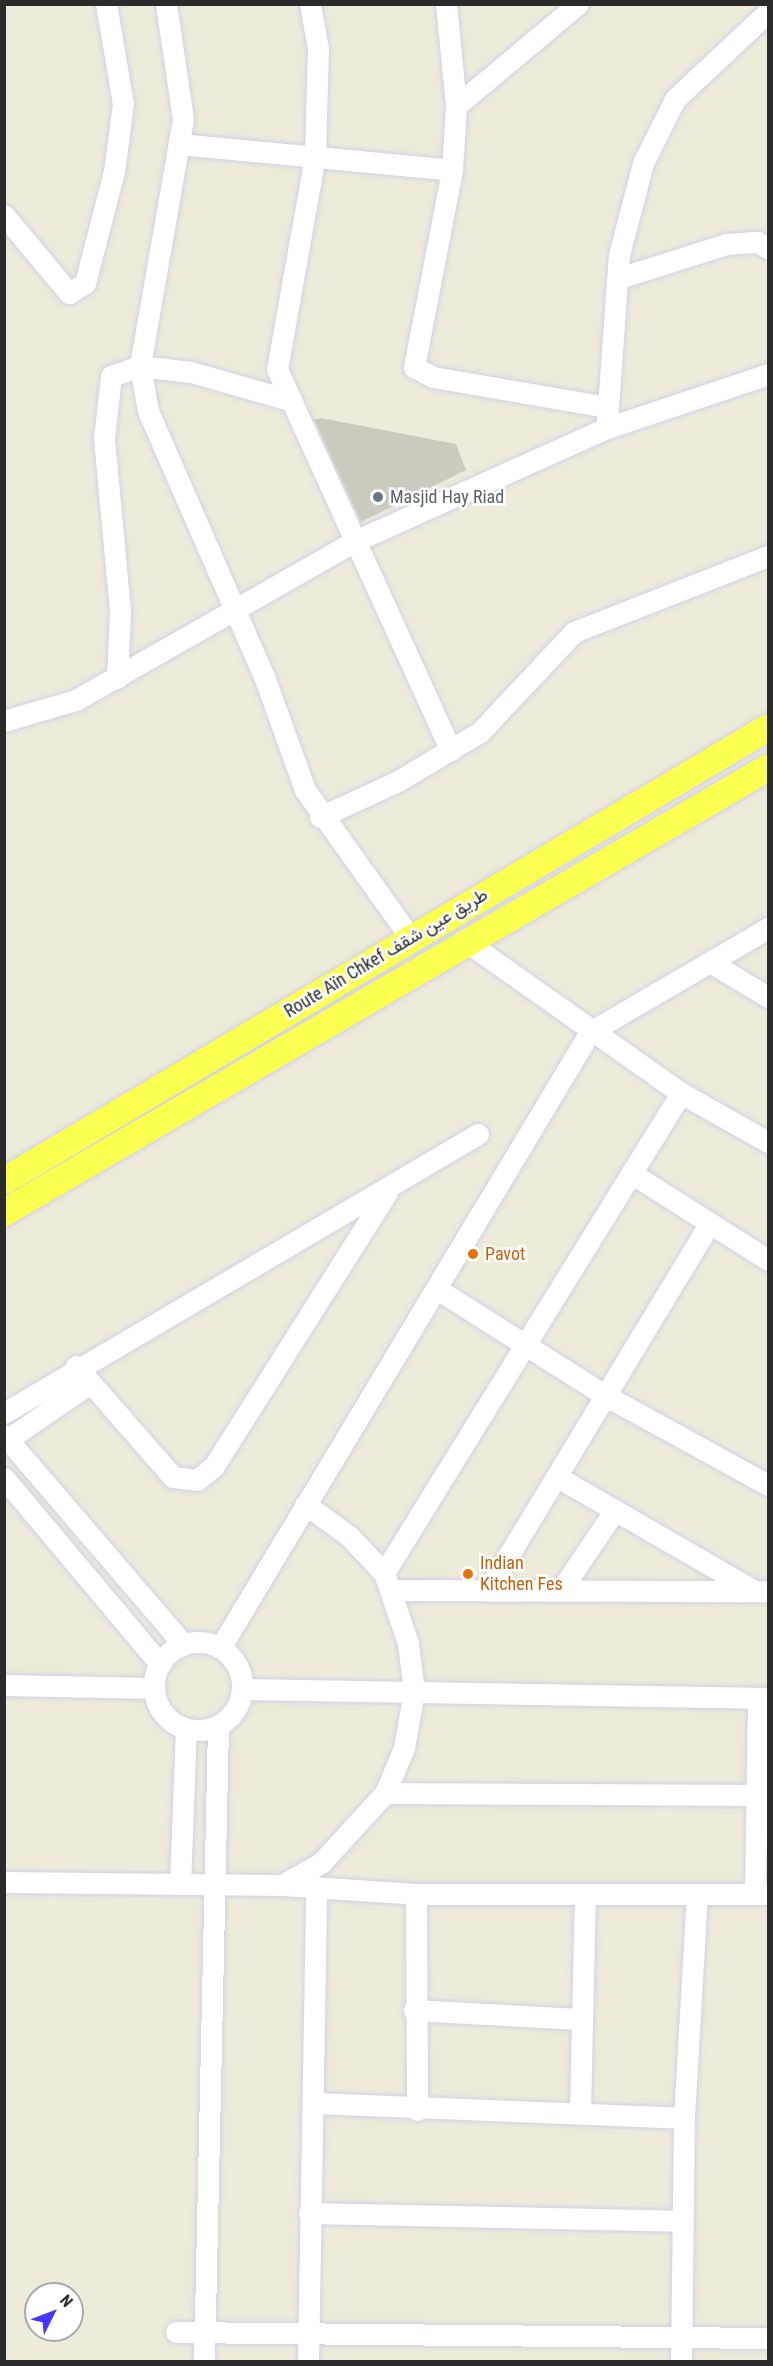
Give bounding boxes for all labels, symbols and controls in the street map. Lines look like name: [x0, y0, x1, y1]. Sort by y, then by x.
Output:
place label: Masjid Hay Riad: [390, 486, 504, 508]
marker: Masjid Hay Riad: [371, 490, 385, 504]
street label: Route Aïn Chkef طريق عين شقف: [280, 884, 492, 1022]
place label: Pavot: [485, 1243, 525, 1265]
marker: Pavot: [466, 1247, 480, 1261]
place label: Indian Kitchen Fes: [480, 1553, 563, 1596]
marker: Indian Kitchen Fes: [461, 1567, 475, 1581]
north arrow: [24, 2282, 84, 2342]
text: N: [56, 2291, 77, 2311]

